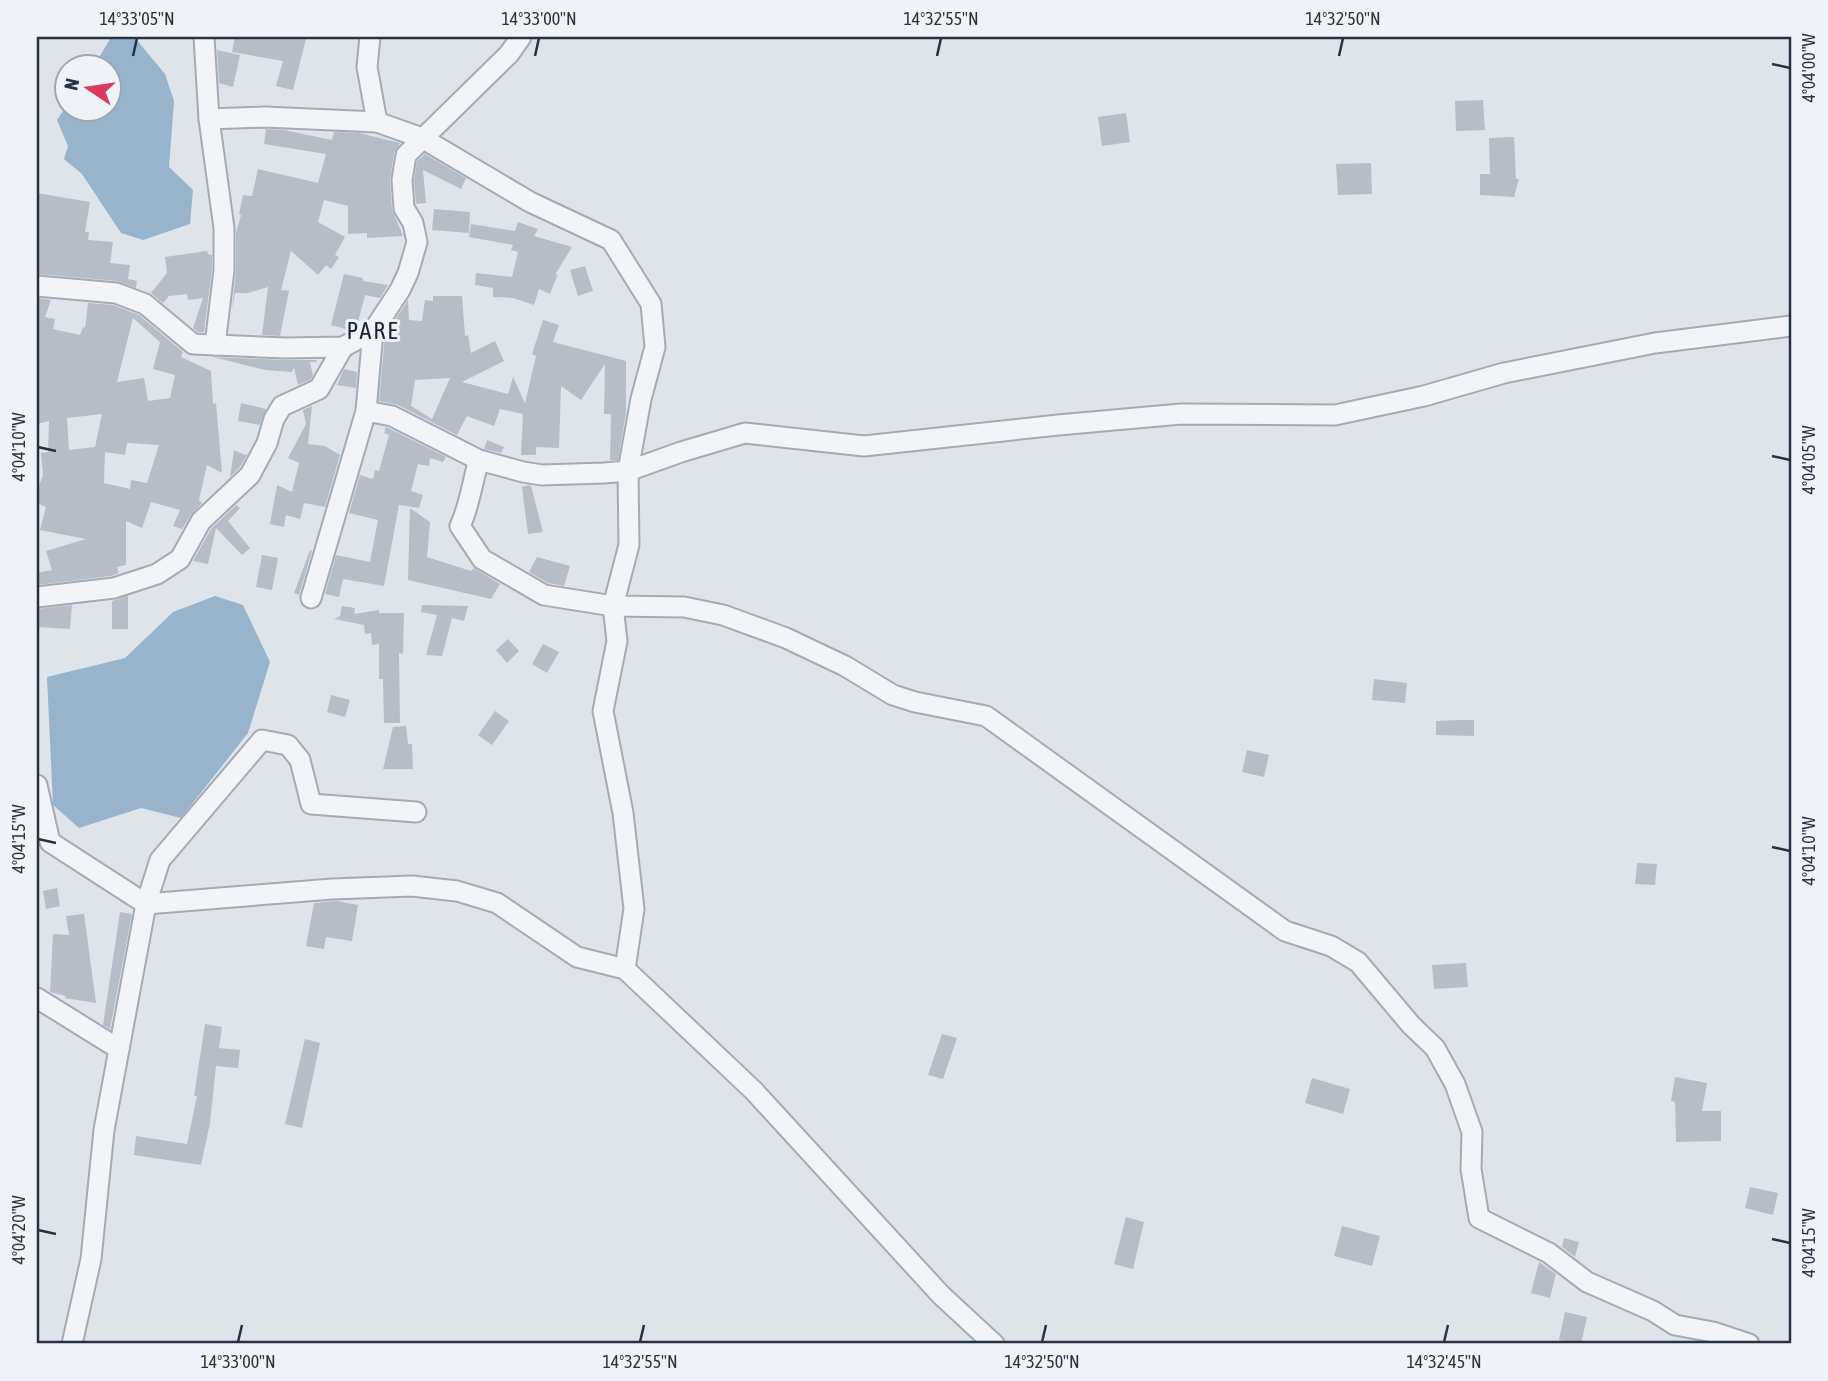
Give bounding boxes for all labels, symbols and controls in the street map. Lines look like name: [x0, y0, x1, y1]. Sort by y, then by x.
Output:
text: 14°33'05"N: [99, 8, 175, 29]
text: 14°33'00"N: [501, 8, 577, 29]
text: 14°32'55"N: [903, 8, 979, 29]
text: 14°32'50"N: [1305, 8, 1381, 29]
text: 4°04'00"W: [1798, 33, 1819, 103]
north arrow: [52, 52, 122, 122]
text: N: [59, 76, 83, 92]
district label: PARE: [347, 317, 399, 344]
text: 4°04'10"W: [8, 412, 29, 482]
text: 4°04'05"W: [1798, 425, 1819, 495]
text: 4°04'15"W: [8, 804, 29, 874]
text: 4°04'10"W: [1798, 816, 1819, 886]
text: 4°04'20"W: [8, 1195, 29, 1265]
text: 4°04'15"W: [1798, 1208, 1819, 1278]
text: 14°33'00"N: [200, 1351, 276, 1372]
text: 14°32'55"N: [602, 1351, 678, 1372]
text: 14°32'50"N: [1004, 1351, 1080, 1372]
text: 14°32'45"N: [1406, 1351, 1482, 1372]

